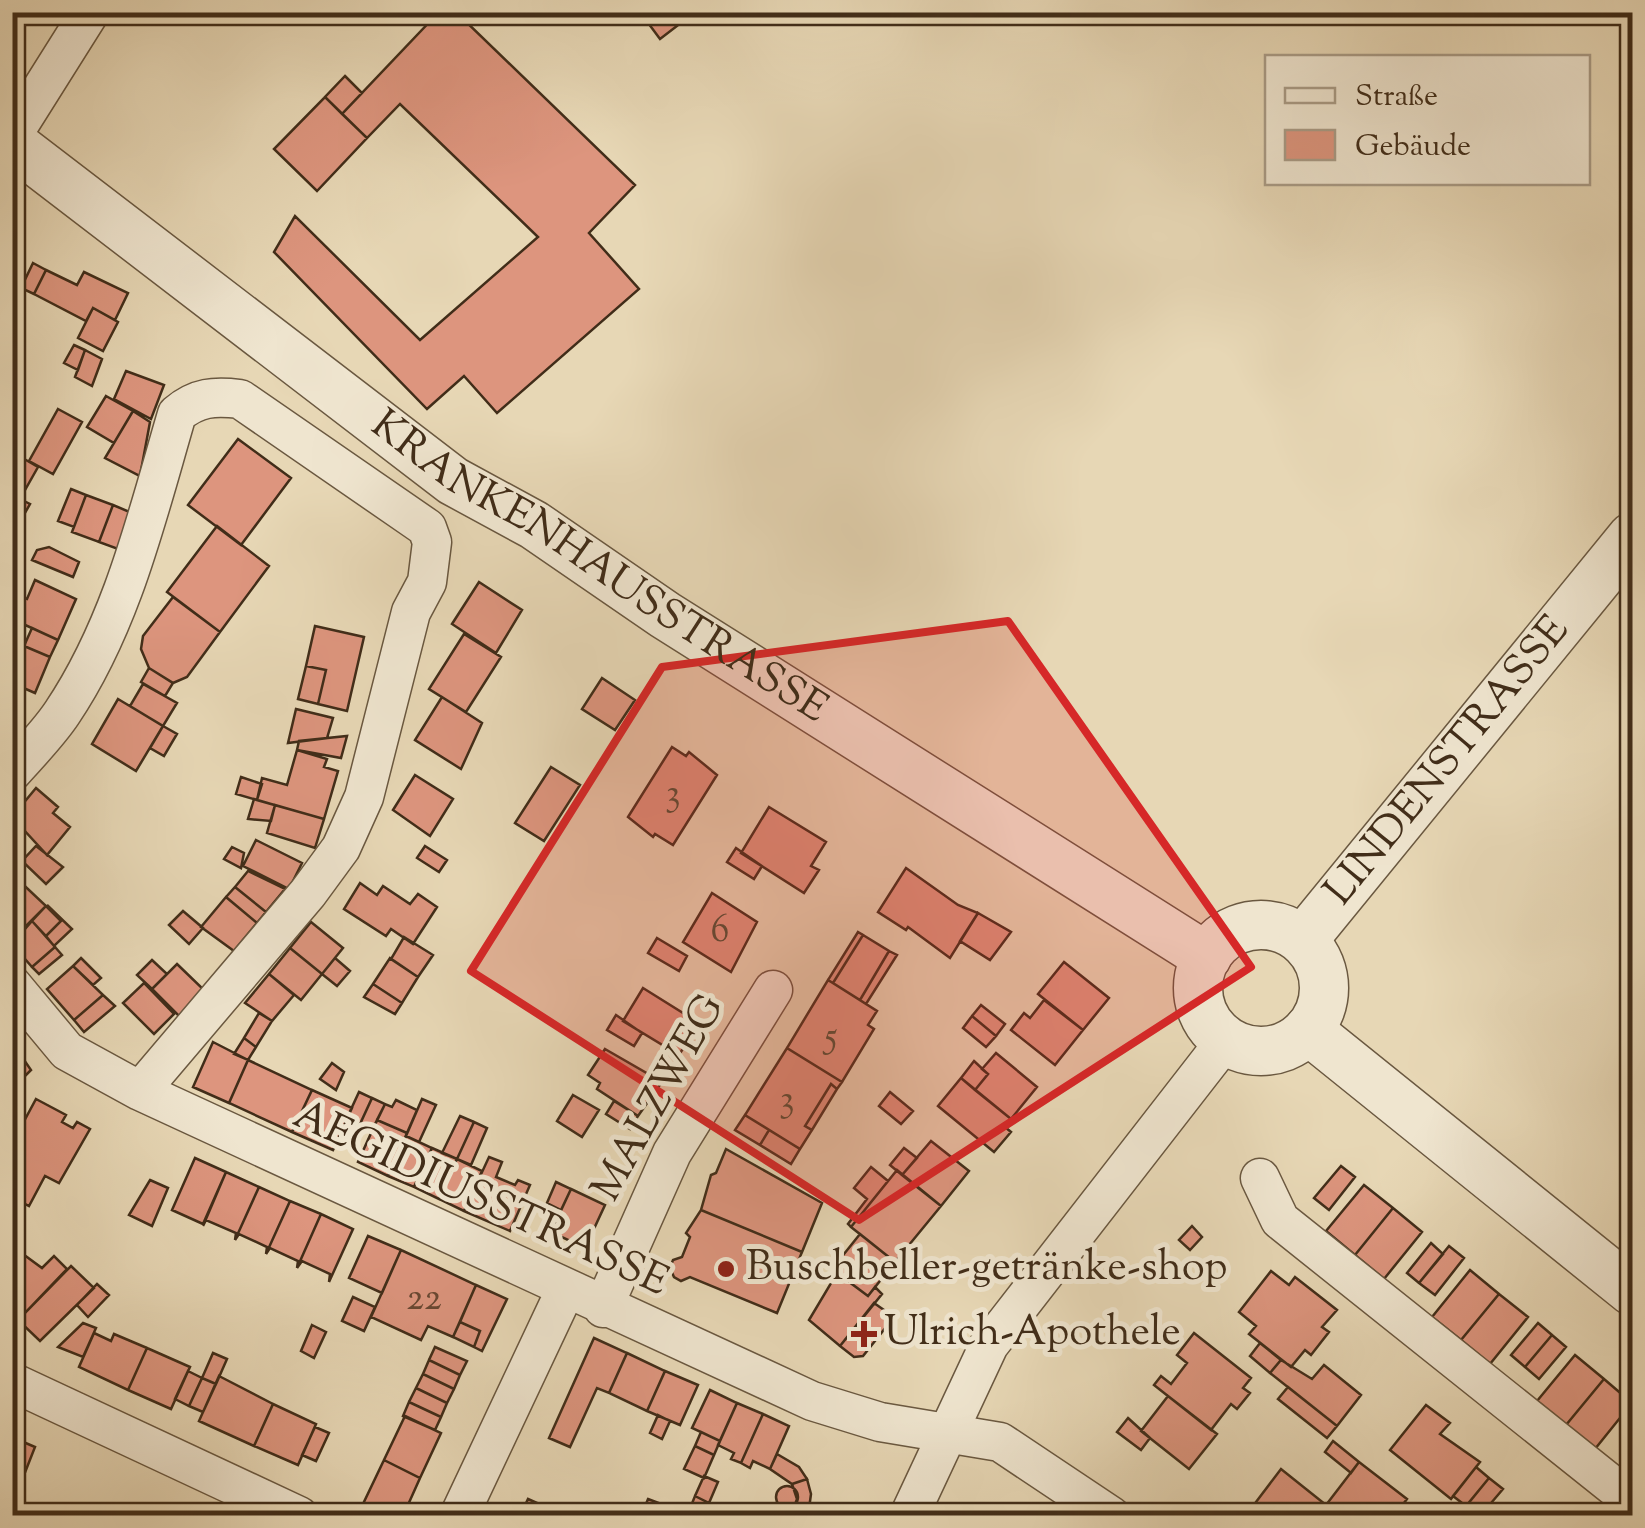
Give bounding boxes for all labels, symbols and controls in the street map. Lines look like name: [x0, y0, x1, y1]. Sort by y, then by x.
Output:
legend: [1265, 55, 1590, 185]
text: Straße: [1355, 76, 1438, 119]
text: Gebäude: [1355, 126, 1471, 169]
street label: KRANKENHAUSSTRASSE: [357, 397, 838, 740]
street label: LINDENSTRASSE: [1312, 604, 1585, 920]
house number: 3: [665, 769, 681, 823]
house number: 6: [711, 905, 729, 959]
street label: MALZWEG: [578, 985, 742, 1213]
house number: 5: [823, 1011, 838, 1065]
house number: 3: [779, 1075, 795, 1129]
street label: AEGIDIUSSTRASSE: [283, 1087, 677, 1313]
place label: Buschbeller-getränke-shop: [746, 1239, 1228, 1299]
marker: Buschbeller-getränke-shop: [715, 1258, 737, 1280]
house number: 22: [406, 1273, 442, 1327]
place label: Ulrich-Apothele: [884, 1304, 1181, 1364]
marker: Ulrich-Apothele: [853, 1323, 875, 1345]

